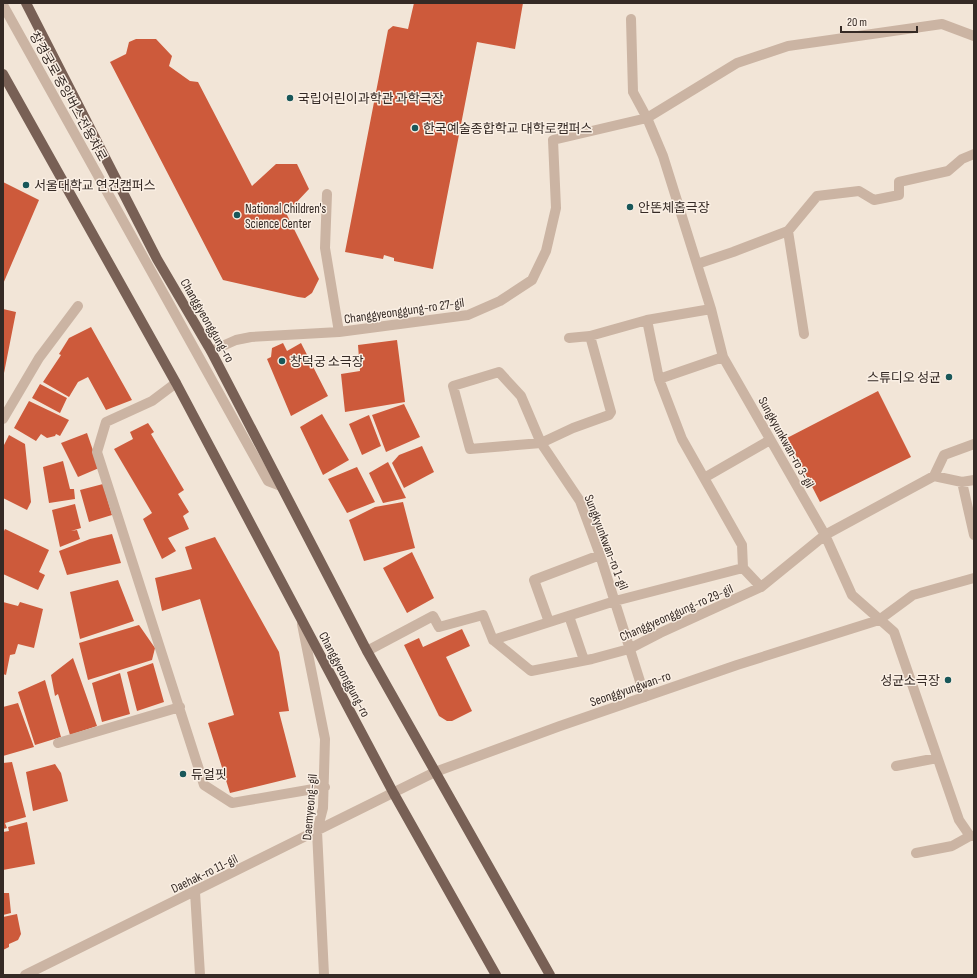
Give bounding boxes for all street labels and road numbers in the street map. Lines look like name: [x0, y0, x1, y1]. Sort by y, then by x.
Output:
street label: 창경궁로 중앙버스전용차로: [26, 29, 110, 164]
street label: Changgyeonggung-ro: [177, 276, 238, 365]
street label: Changgyeonggung-ro 27-gil: [343, 295, 465, 327]
street label: Sungkyunkwan-ro 3-gil: [754, 394, 818, 491]
street label: Sungkyunkwan-ro 1-gil: [581, 492, 632, 592]
street label: Changgyeonggung-ro 29-gil: [617, 581, 736, 645]
street label: Changgyeonggung-ro: [315, 629, 373, 720]
street label: Seonggyungwan-ro: [588, 668, 673, 710]
street label: Daemyeong-gil: [299, 773, 321, 841]
street label: Daehak-ro 11-gil: [169, 851, 240, 897]

